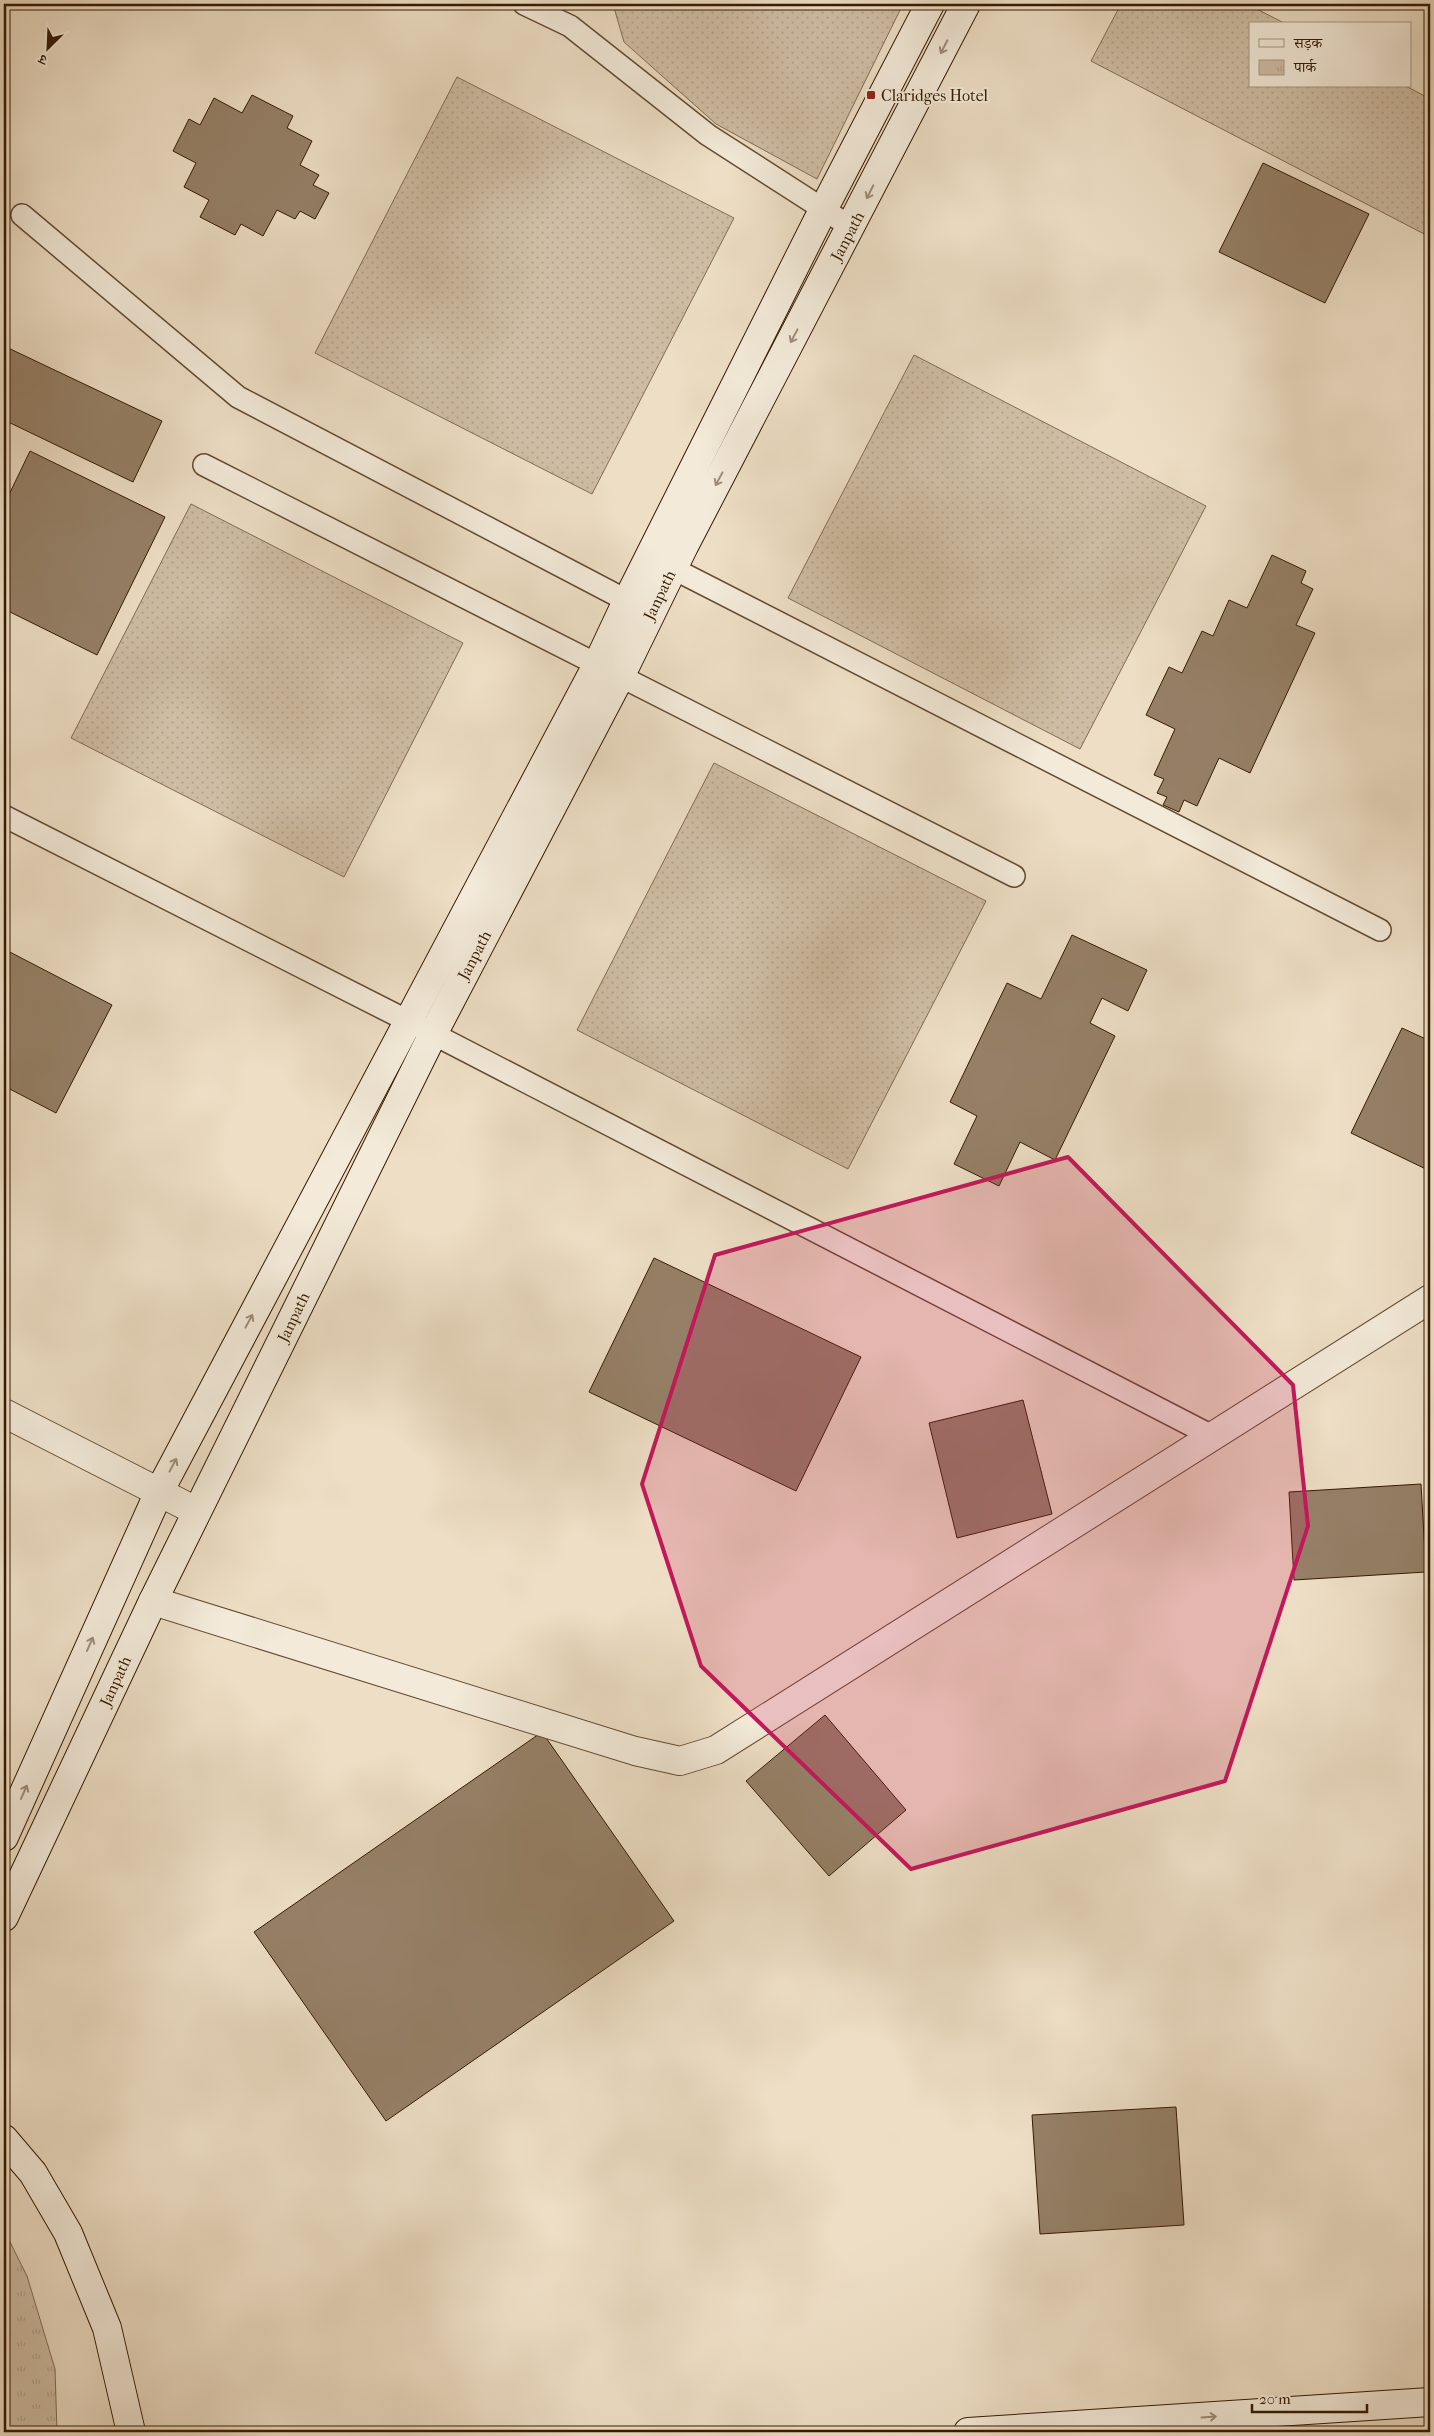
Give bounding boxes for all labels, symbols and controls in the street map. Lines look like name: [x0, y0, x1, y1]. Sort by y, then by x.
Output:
north arrow: [22, 22, 72, 72]
legend: [1249, 22, 1412, 88]
text: सड़क: [1293, 34, 1323, 52]
one-way arrow: [939, 39, 948, 54]
text: उ: [35, 50, 51, 69]
text: पार्क: [1293, 58, 1317, 76]
place label: Claridges Hotel: [881, 86, 989, 105]
marker: Claridges Hotel: [865, 89, 877, 101]
one-way arrow: [865, 184, 875, 199]
street label: Janpath: [826, 208, 868, 266]
one-way arrow: [789, 328, 799, 343]
one-way arrow: [714, 472, 724, 487]
street label: Janpath: [638, 567, 680, 625]
street label: Janpath: [453, 927, 495, 985]
street label: Janpath: [272, 1289, 314, 1347]
one-way arrow: [245, 1314, 254, 1329]
one-way arrow: [168, 1457, 178, 1472]
one-way arrow: [86, 1637, 96, 1652]
street label: Janpath: [95, 1653, 135, 1711]
one-way arrow: [19, 1785, 29, 1800]
scale bar: [1252, 2381, 1366, 2413]
text: 20 m: [1259, 2390, 1291, 2408]
one-way arrow: [1201, 2412, 1217, 2421]

